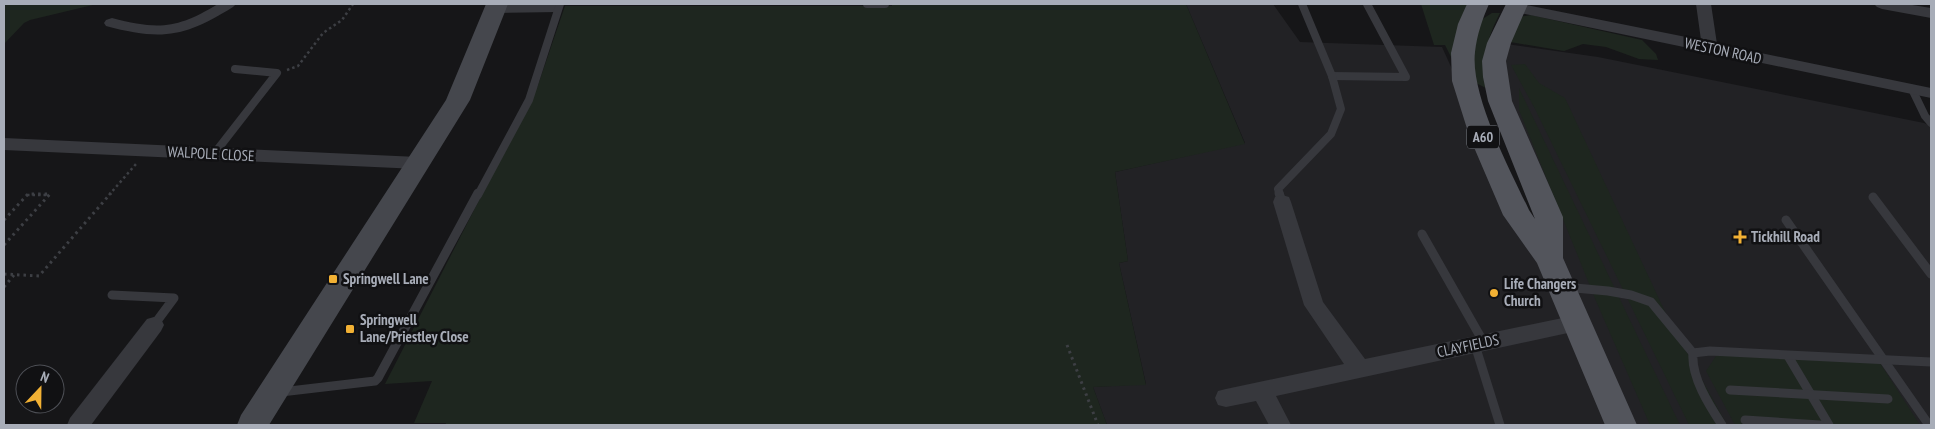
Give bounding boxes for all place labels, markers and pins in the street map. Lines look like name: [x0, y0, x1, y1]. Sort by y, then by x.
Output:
place label: Tickhill Road: [1751, 227, 1820, 246]
marker: Tickhill Road: [1733, 230, 1747, 244]
place label: Springwell Lane: [343, 269, 429, 288]
marker: Springwell Lane: [327, 273, 339, 285]
place label: Life Changers Church: [1504, 274, 1576, 310]
marker: Life Changers Church: [1488, 287, 1500, 299]
place label: Springwell Lane/Priestley Close: [360, 310, 469, 346]
marker: Springwell Lane/Priestley Close: [344, 323, 356, 335]

